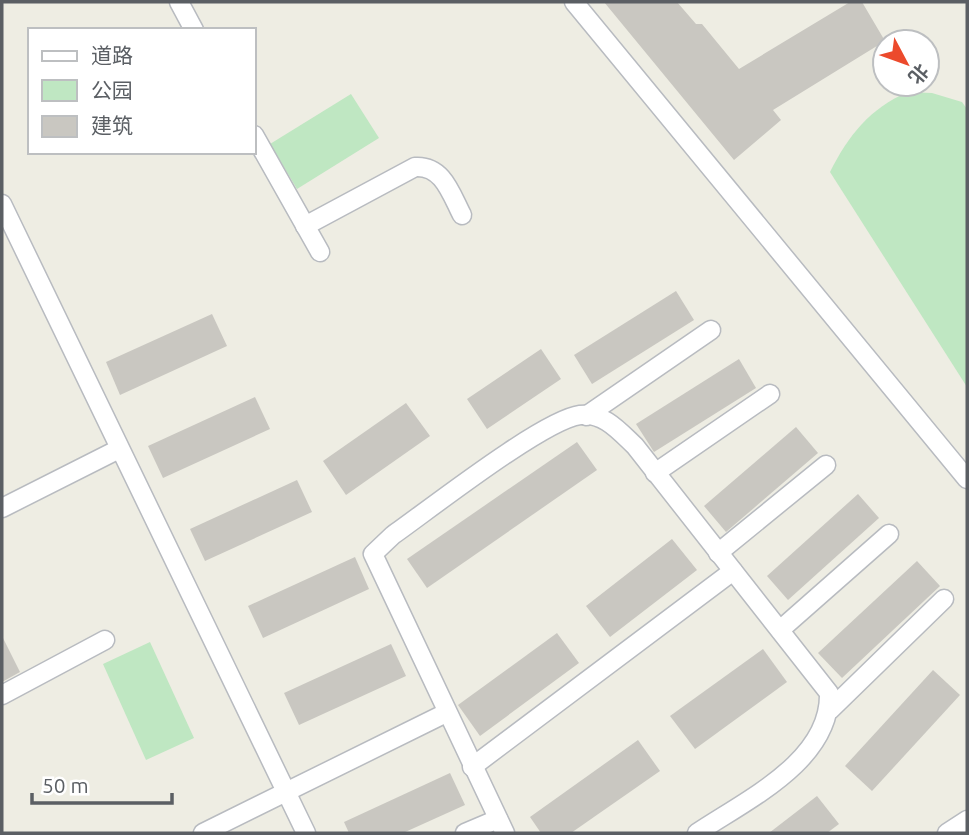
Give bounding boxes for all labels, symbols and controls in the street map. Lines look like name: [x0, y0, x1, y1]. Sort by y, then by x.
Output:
legend: [28, 28, 256, 154]
north arrow: [871, 28, 941, 98]
text: 道路: [91, 43, 133, 67]
text: 北: [904, 60, 933, 89]
text: 公园: [91, 78, 133, 102]
text: 建筑: [91, 113, 133, 137]
scale bar: [32, 762, 172, 806]
text: 50 m: [42, 773, 89, 797]

